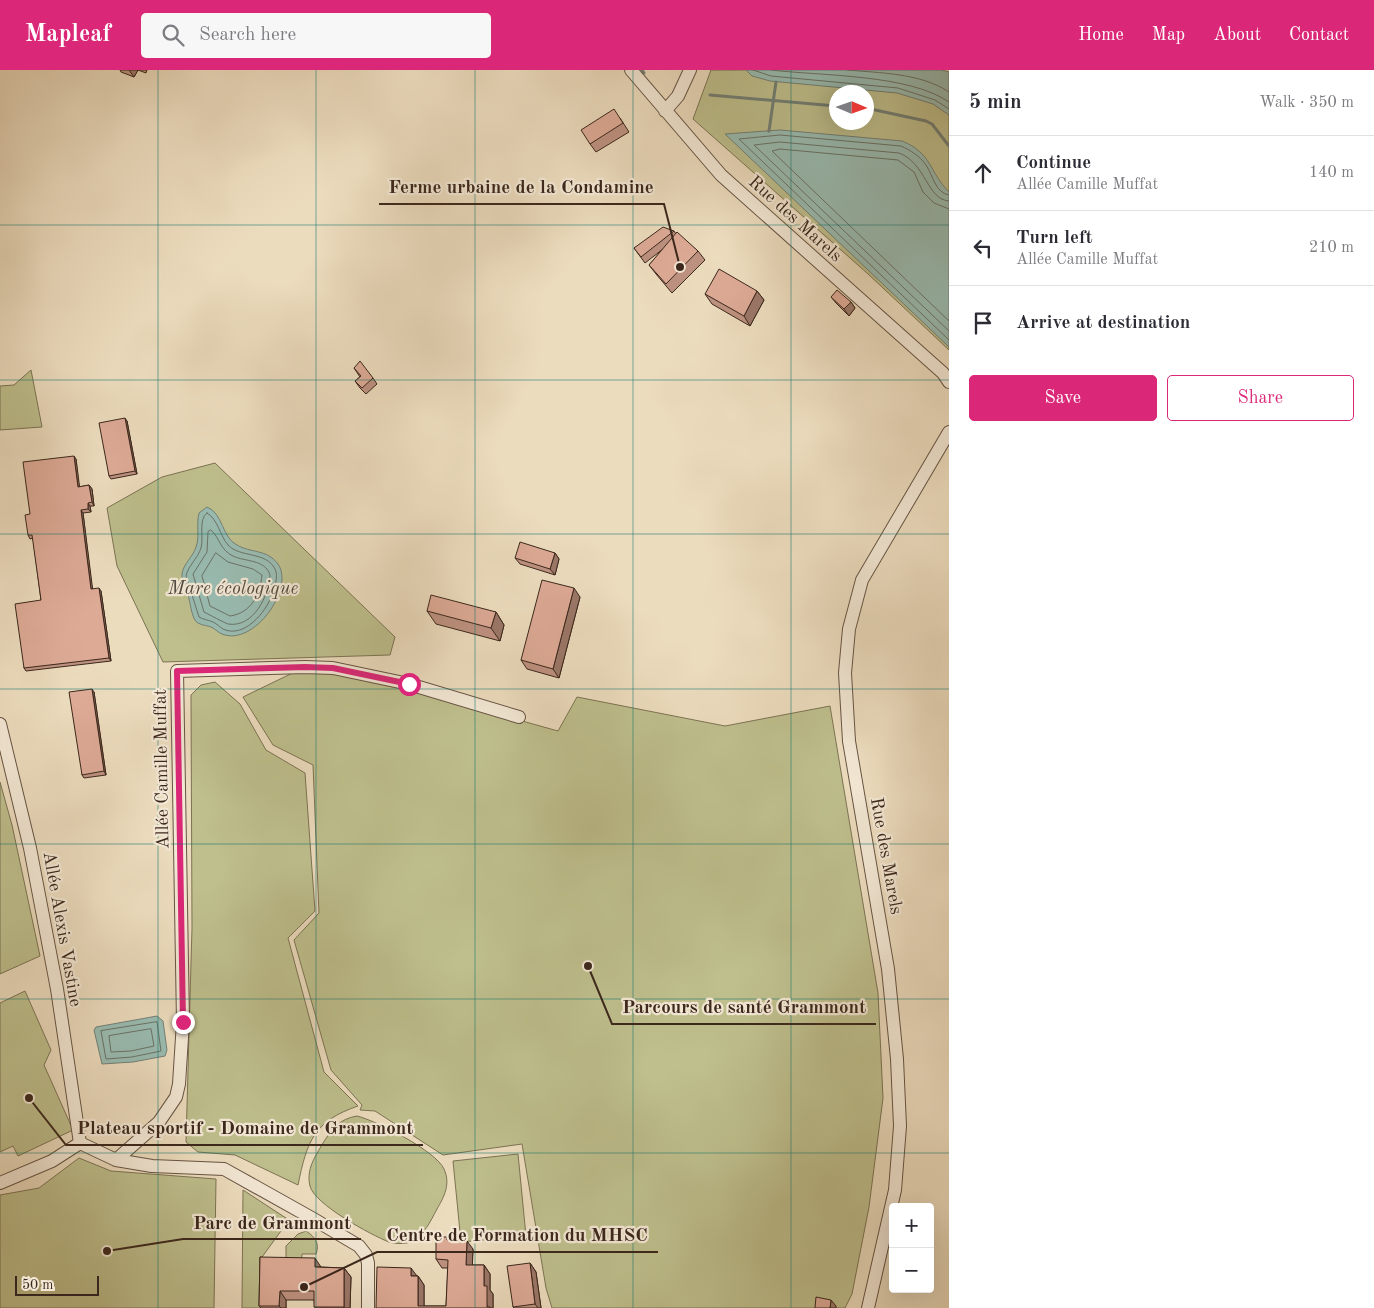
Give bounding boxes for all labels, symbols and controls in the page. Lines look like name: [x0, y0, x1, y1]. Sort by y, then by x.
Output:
search box: [141, 13, 491, 58]
icon: search: [159, 21, 187, 49]
text: Mapleaf: [25, 23, 111, 47]
text: Search here: [199, 26, 296, 45]
text: Home: [1078, 26, 1124, 44]
text: Map: [1152, 26, 1185, 44]
text: About: [1213, 26, 1261, 44]
text: Contact: [1289, 26, 1349, 44]
north arrow: [829, 85, 874, 130]
text: 5 min: [969, 92, 1022, 113]
text: Walk · 350 m: [1259, 95, 1354, 111]
text: Continue: [1016, 154, 1091, 173]
icon: ahead: [969, 159, 997, 187]
text: 140 m: [1309, 165, 1354, 181]
callout: Ferme urbaine de la Condamine: [379, 170, 664, 204]
street label: Rue des Marels: [745, 173, 845, 266]
text: Allée Camille Muffat: [1016, 177, 1158, 193]
text: Ferme urbaine de la Condamine: [388, 179, 654, 198]
text: Turn left: [1016, 229, 1093, 248]
icon: left: [969, 234, 997, 262]
text: 210 m: [1309, 240, 1354, 256]
text: Allée Camille Muffat: [1016, 252, 1158, 268]
icon: arrive: [969, 309, 997, 337]
text: Arrive at destination: [1016, 314, 1190, 333]
button: Save: [969, 375, 1157, 421]
button: Share: [1167, 375, 1354, 421]
water label: Mare écologique: [167, 580, 299, 599]
route start: [398, 673, 421, 696]
street label: Allée Camille Muffat: [152, 689, 172, 849]
street label: Rue des Marels: [867, 796, 905, 916]
street label: Allée Alexis Vastine: [39, 850, 85, 1008]
callout: Parcours de santé Grammont: [612, 990, 876, 1024]
text: Parcours de santé Grammont: [622, 999, 866, 1018]
route end: [172, 1011, 195, 1034]
callout: Plateau sportif - Domaine de Grammont: [66, 1111, 423, 1145]
text: Plateau sportif - Domaine de Grammont: [77, 1120, 413, 1139]
map controls: [889, 1203, 934, 1293]
button: +: [889, 1203, 934, 1248]
callout: Parc de Grammont: [183, 1205, 361, 1239]
text: Parc de Grammont: [193, 1215, 351, 1234]
callout: Centre de Formation du MHSC: [377, 1218, 658, 1252]
text: Centre de Formation du MHSC: [386, 1227, 648, 1246]
button: −: [889, 1248, 934, 1293]
scale bar: [15, 1273, 99, 1296]
text: 50 m: [22, 1278, 53, 1292]

